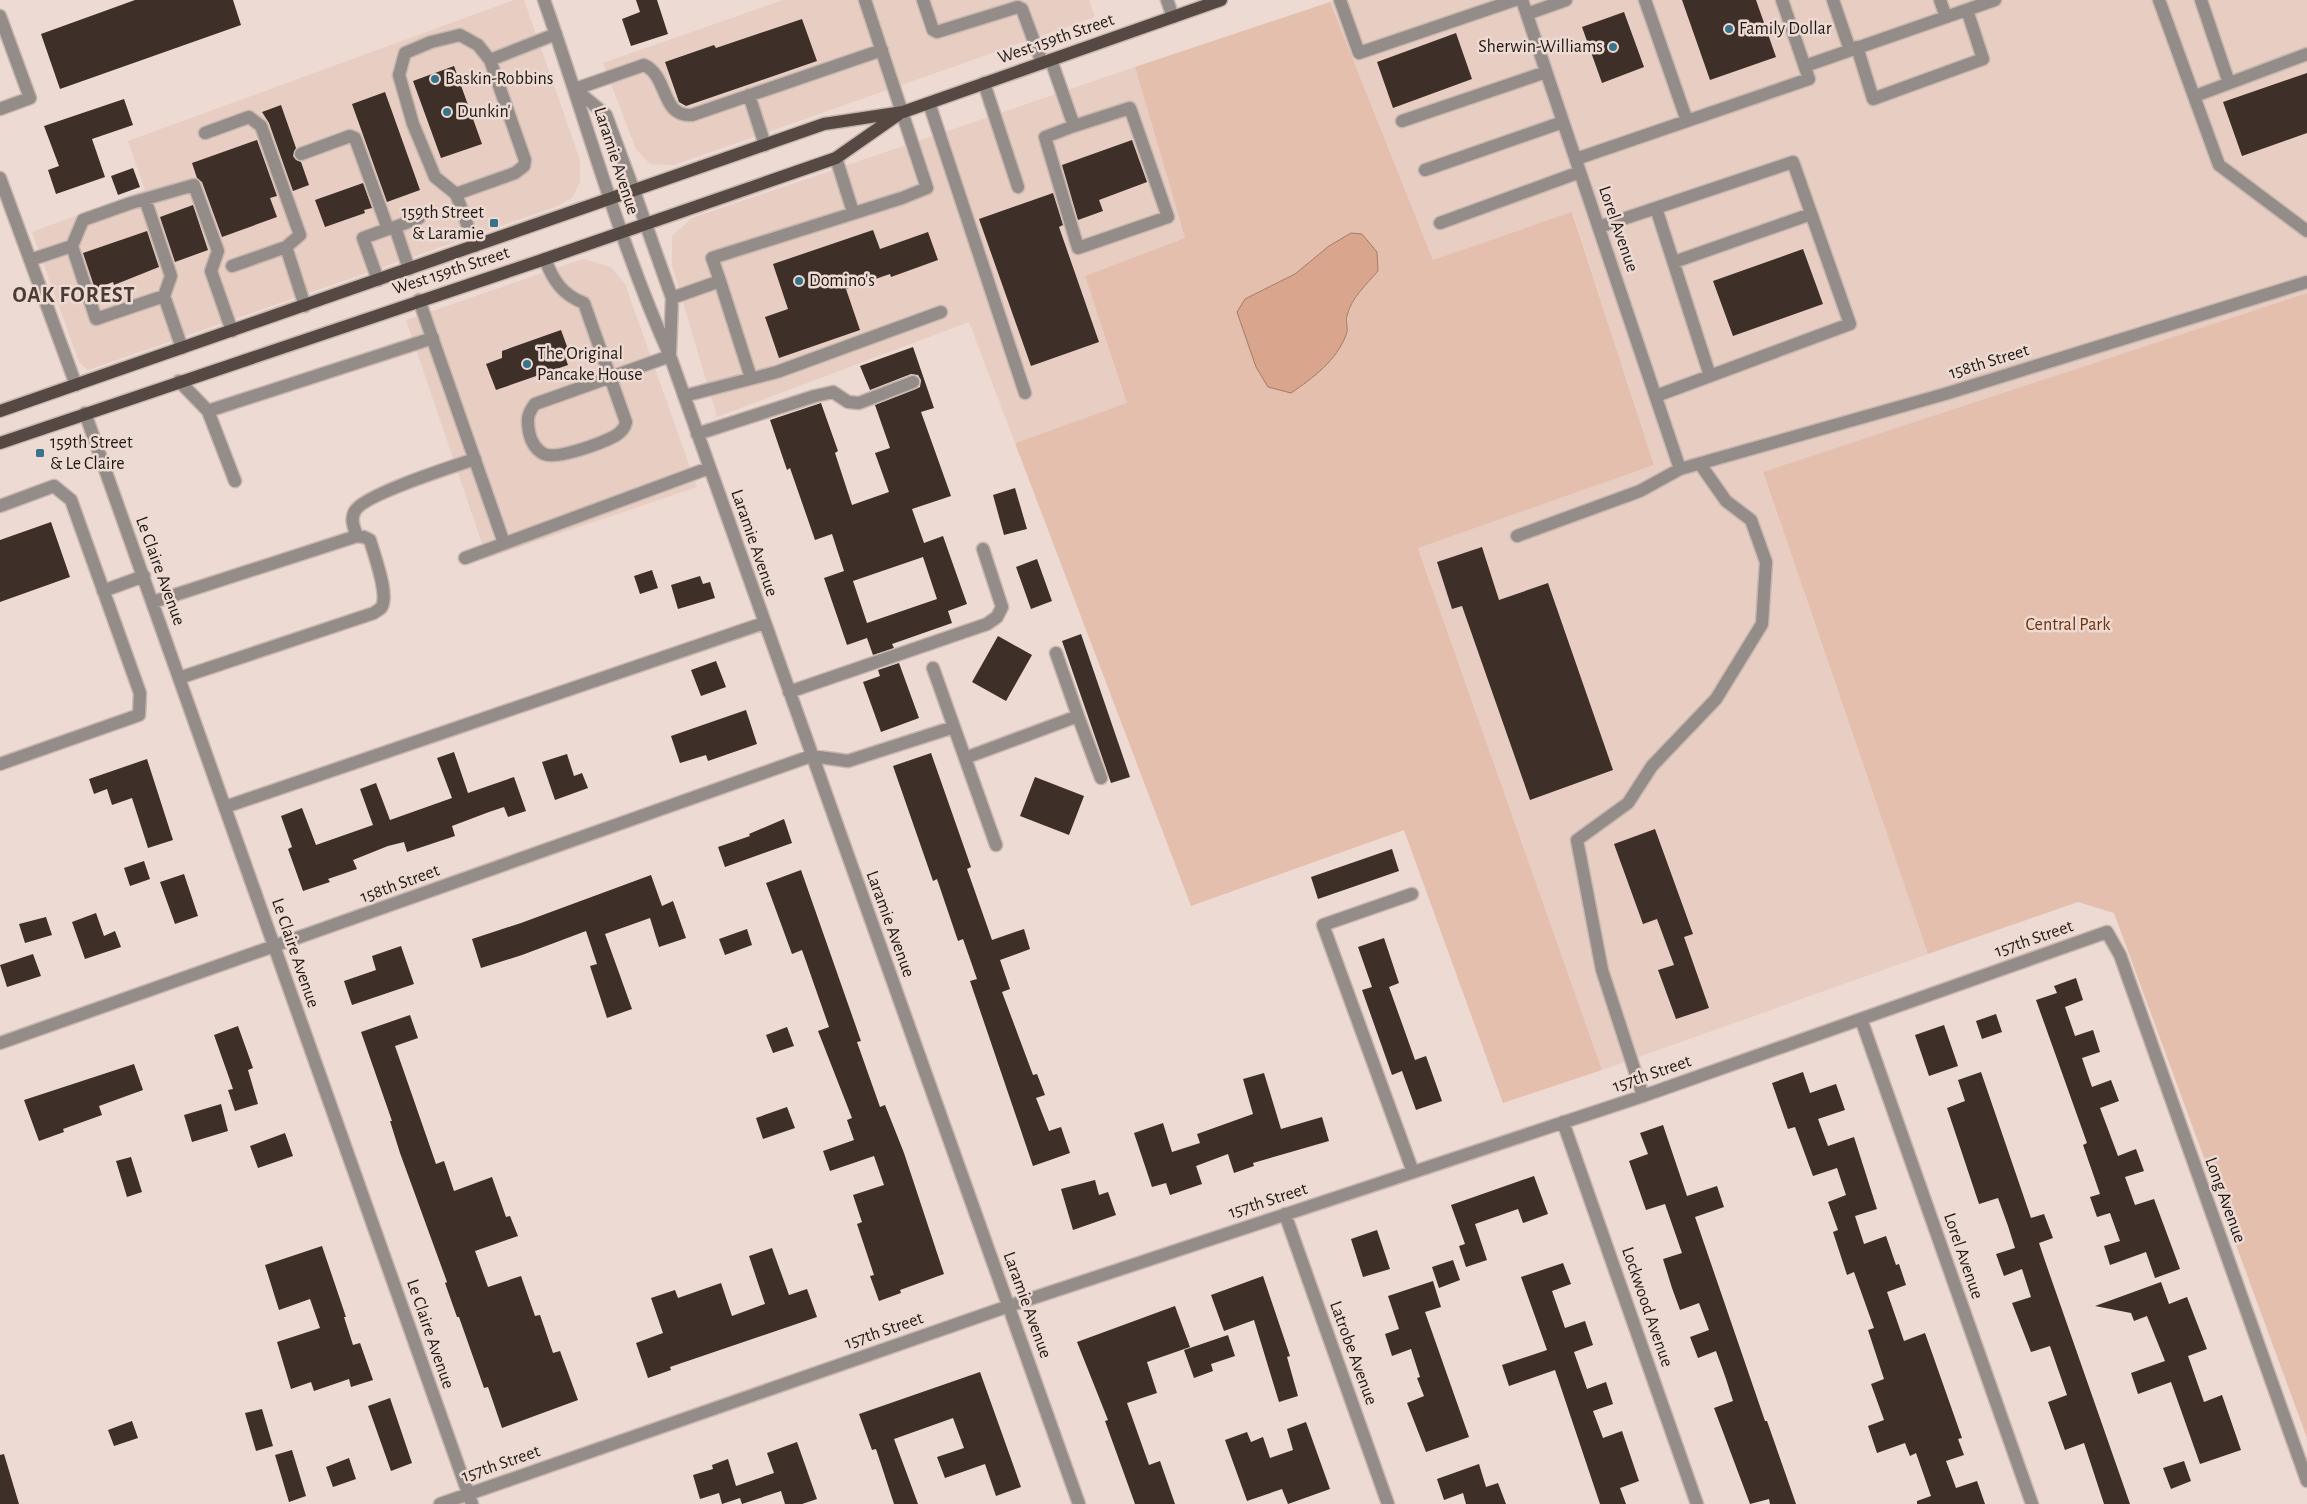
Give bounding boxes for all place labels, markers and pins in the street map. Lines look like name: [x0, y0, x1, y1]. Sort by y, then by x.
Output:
place label: Family Dollar: [1739, 20, 1832, 38]
marker: Family Dollar: [1723, 23, 1735, 35]
place label: Sherwin-Williams: [1478, 38, 1603, 56]
marker: Sherwin-Williams: [1607, 41, 1619, 53]
place label: Baskin-Robbins: [445, 70, 553, 88]
marker: Baskin-Robbins: [429, 73, 441, 85]
place label: Dunkin': [457, 103, 511, 121]
marker: Dunkin': [441, 106, 453, 118]
place label: 159th Street & Laramie: [401, 204, 484, 243]
marker: 159th Street & Laramie: [488, 217, 500, 229]
place label: Domino's: [809, 272, 875, 290]
marker: Domino's: [793, 275, 805, 287]
place label: The Original Pancake House: [537, 345, 643, 384]
marker: The Original Pancake House: [521, 358, 533, 370]
place label: 159th Street & Le Claire: [50, 434, 133, 473]
marker: 159th Street & Le Claire: [34, 447, 46, 459]

